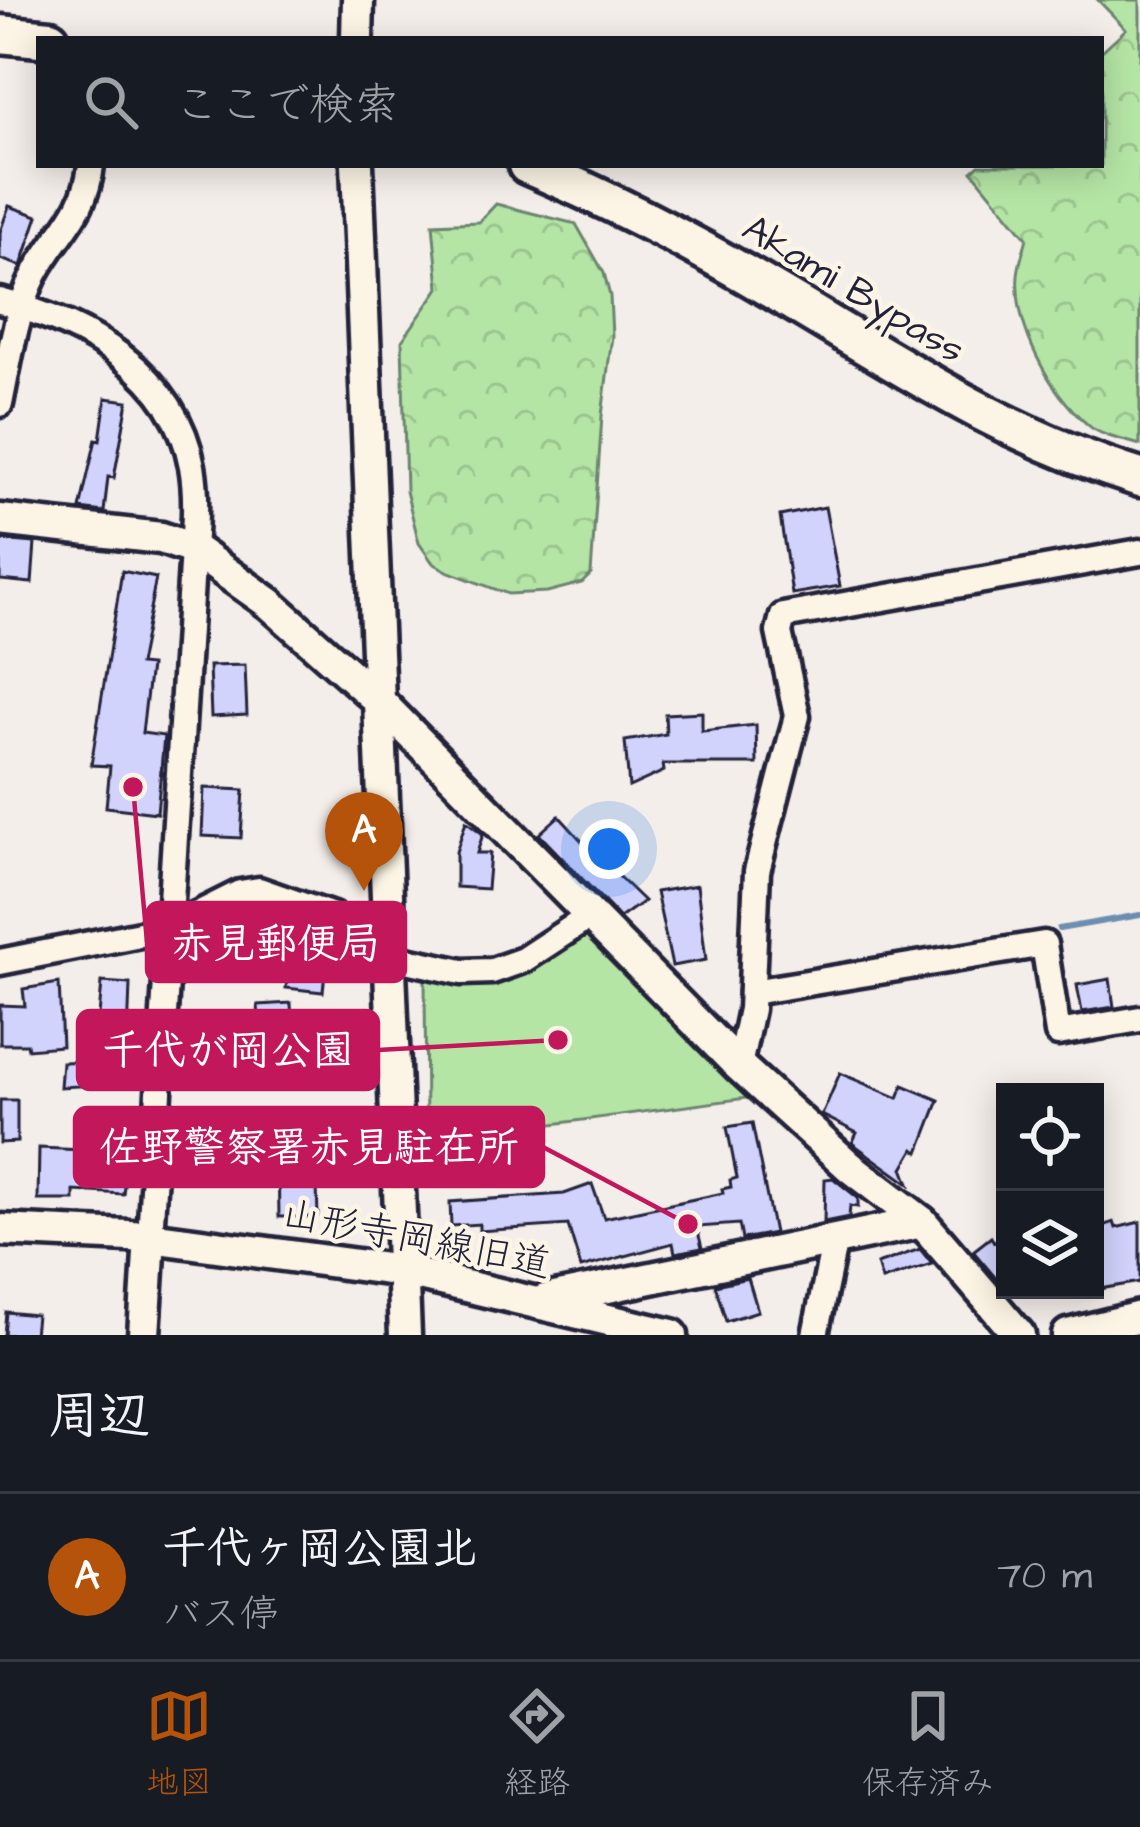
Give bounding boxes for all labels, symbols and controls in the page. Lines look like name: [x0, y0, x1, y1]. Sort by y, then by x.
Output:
search box: [36, 36, 1104, 168]
icon: search: [78, 69, 144, 135]
text: ここで検索: [174, 75, 399, 137]
street label: Akami Bypass: [731, 202, 974, 379]
pin: A: [325, 792, 403, 891]
your location: [579, 819, 639, 879]
callout: 赤見郵便局: [147, 903, 405, 981]
text: 赤見郵便局: [171, 916, 381, 974]
callout: 千代が岡公園: [78, 1011, 378, 1089]
text: 千代が岡公園: [102, 1023, 354, 1081]
map controls: [996, 1083, 1104, 1299]
button: locate: [996, 1083, 1104, 1191]
callout: 佐野警察署赤見駐在所: [75, 1108, 543, 1186]
text: 佐野警察署赤見駐在所: [99, 1120, 519, 1178]
street label: 山形寺岡線旧道: [277, 1187, 555, 1293]
button: layers: [996, 1191, 1104, 1299]
text: 周辺: [48, 1382, 150, 1453]
text: 千代ヶ岡公園北: [162, 1519, 477, 1581]
text: A: [75, 1550, 99, 1604]
text: 70 m: [997, 1550, 1092, 1604]
text: バス停: [162, 1588, 279, 1642]
tab: 地図: [146, 1683, 212, 1806]
tab: 経路: [504, 1683, 570, 1806]
tab: 保存済み: [862, 1683, 994, 1806]

